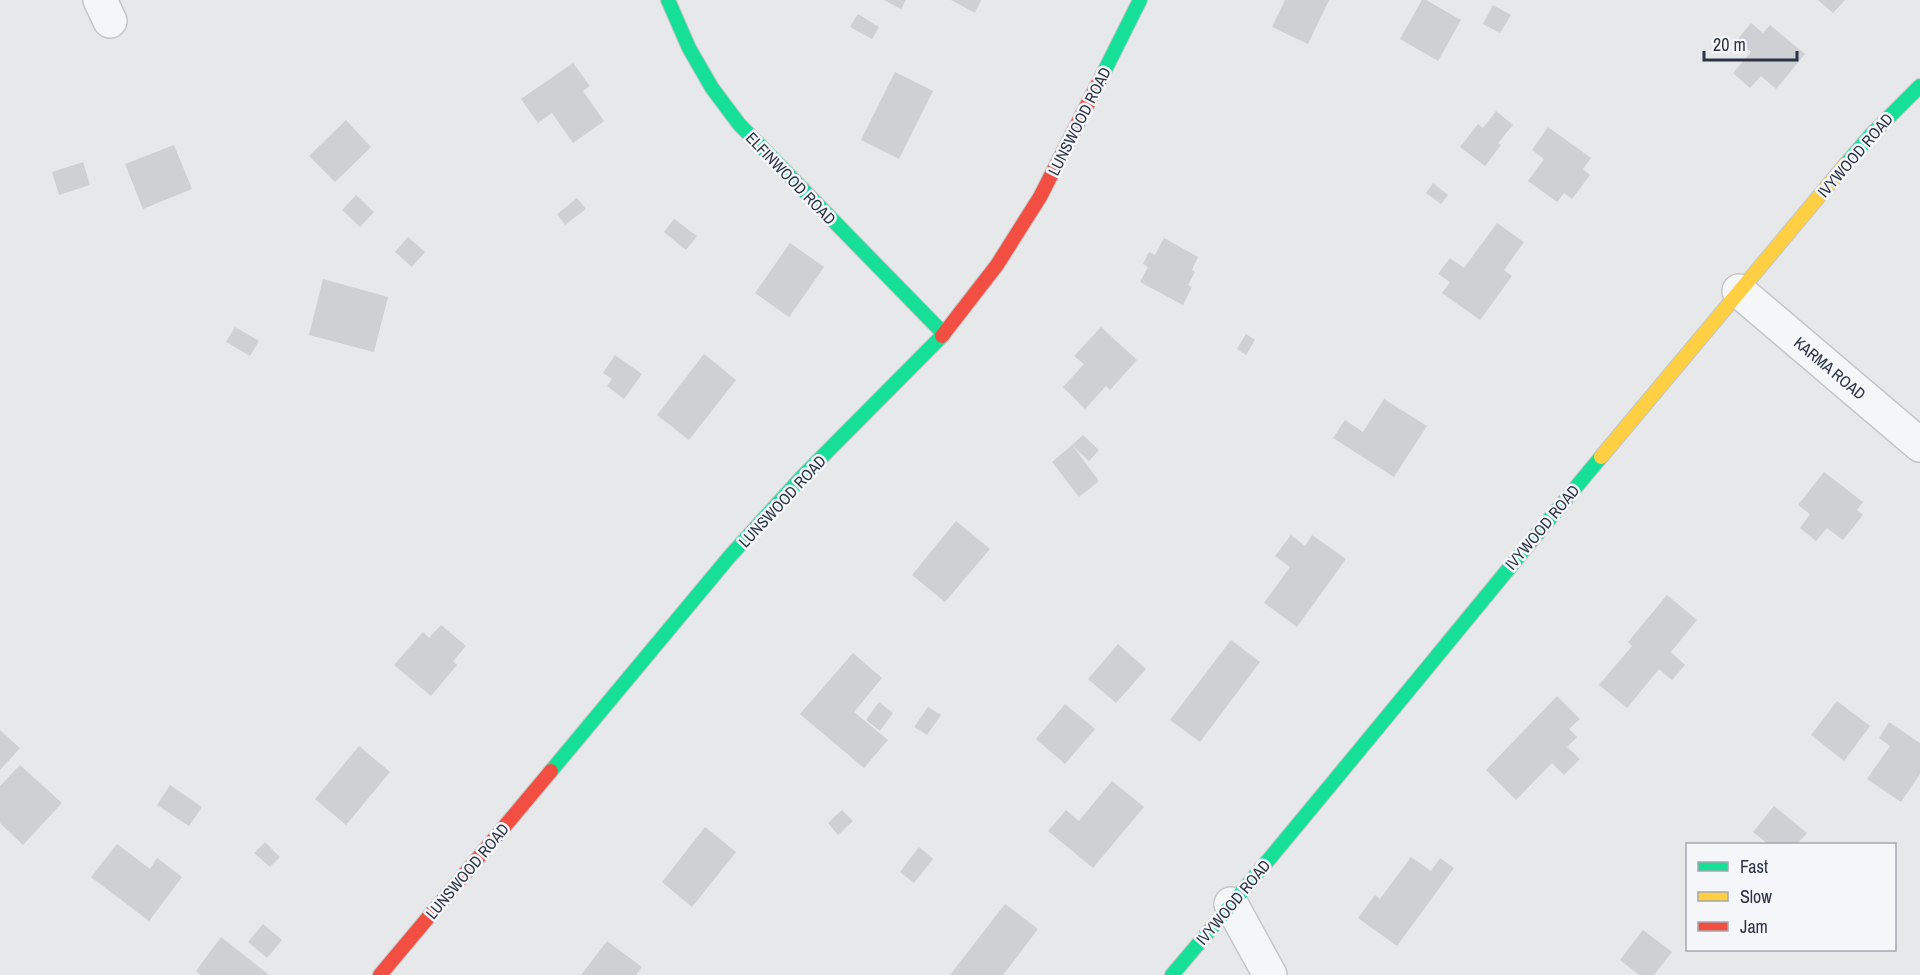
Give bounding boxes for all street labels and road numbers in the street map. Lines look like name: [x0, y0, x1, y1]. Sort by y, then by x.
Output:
street label: LUNSWOOD ROAD: [1042, 63, 1116, 179]
street label: IVYWOOD ROAD: [1812, 108, 1898, 202]
street label: ELFINWOOD ROAD: [741, 127, 841, 229]
street label: KARMA ROAD: [1789, 331, 1871, 405]
street label: LUNSWOOD ROAD: [733, 450, 831, 552]
street label: IVYWOOD ROAD: [1500, 480, 1584, 574]
street label: LUNSWOOD ROAD: [420, 818, 514, 924]
street label: IVYWOOD ROAD: [1191, 855, 1275, 949]

